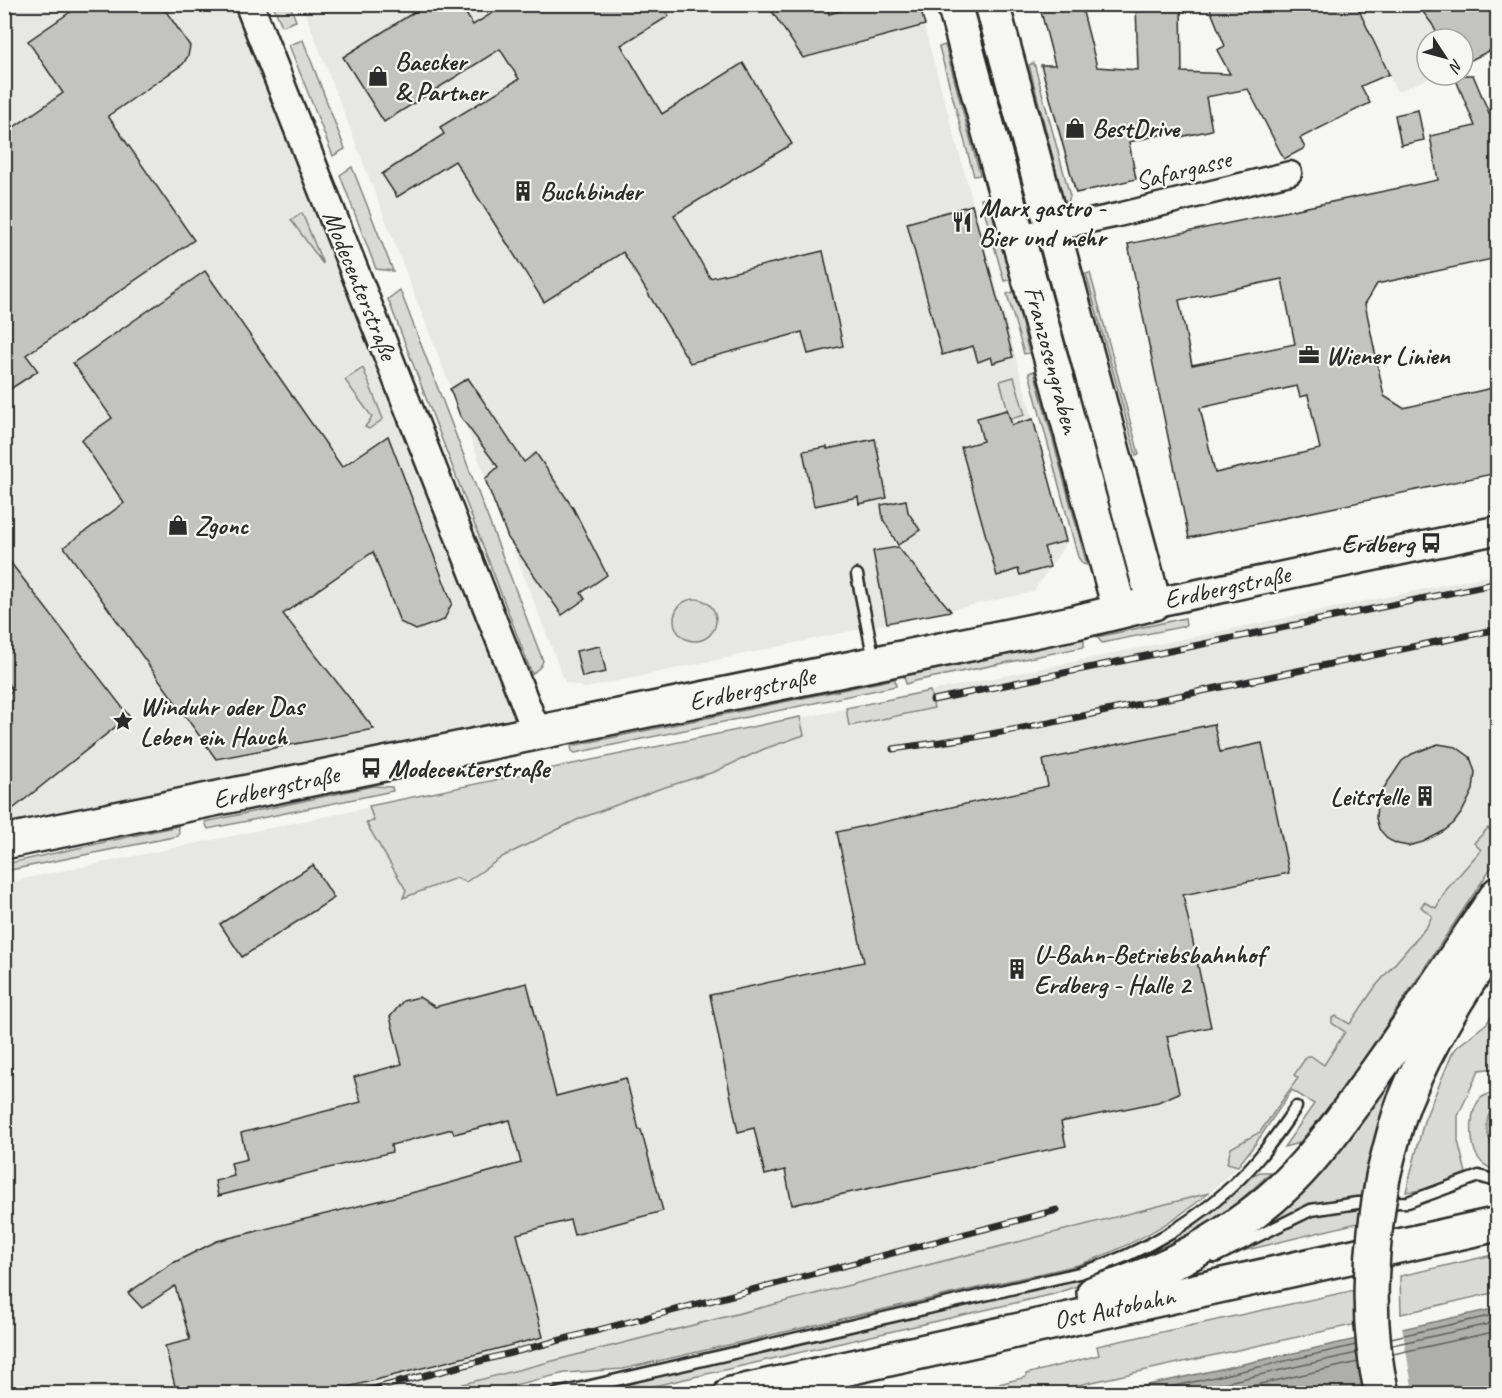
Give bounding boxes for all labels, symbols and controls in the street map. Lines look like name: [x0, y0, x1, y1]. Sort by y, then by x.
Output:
north arrow: [1415, 27, 1475, 87]
place label: Baecker & Partner: [395, 45, 489, 108]
text: N: [1444, 55, 1467, 78]
shop icon: Baecker & Partner: [366, 64, 390, 88]
place label: BestDrive: [1092, 112, 1181, 145]
shop icon: BestDrive: [1063, 116, 1087, 140]
street label: Safargasse: [1132, 142, 1237, 198]
place label: Buchbinder: [540, 175, 644, 208]
building icon: Buchbinder: [511, 179, 535, 203]
place label: Marx gastro - Bier und mehr: [979, 191, 1108, 254]
street label: Modecenterstraße: [315, 205, 406, 367]
restaurant icon: Marx gastro - Bier und mehr: [950, 210, 974, 234]
street label: Franzosengraben: [1016, 283, 1088, 439]
place label: Wiener Linien: [1326, 339, 1451, 372]
office icon: Wiener Linien: [1297, 343, 1321, 367]
place label: Zgonc: [195, 509, 249, 542]
shop icon: Zgonc: [166, 513, 190, 537]
place label: Erdberg: [1341, 527, 1417, 560]
bus stop icon: Erdberg: [1419, 531, 1443, 555]
street label: Erdbergstraße: [1161, 557, 1295, 616]
street label: Erdbergstraße: [686, 659, 820, 718]
place label: Winduhr oder Das Leben ein Hauch: [140, 690, 306, 753]
place icon: Winduhr oder Das Leben ein Hauch: [111, 709, 135, 733]
place label: Modecenterstraße: [388, 752, 551, 785]
bus stop icon: Modecenterstraße: [359, 756, 383, 780]
street label: Erdbergstraße: [210, 757, 344, 816]
place label: Leitstelle: [1330, 780, 1410, 813]
building icon: Leitstelle: [1413, 784, 1437, 808]
place label: U-Bahn-Betriebsbahnhof Erdberg - Halle 2: [1034, 938, 1270, 1001]
building icon: U-Bahn-Betriebsbahnhof Erdberg - Halle 2: [1005, 957, 1029, 981]
street label: Ost Autobahn: [1050, 1279, 1179, 1337]

